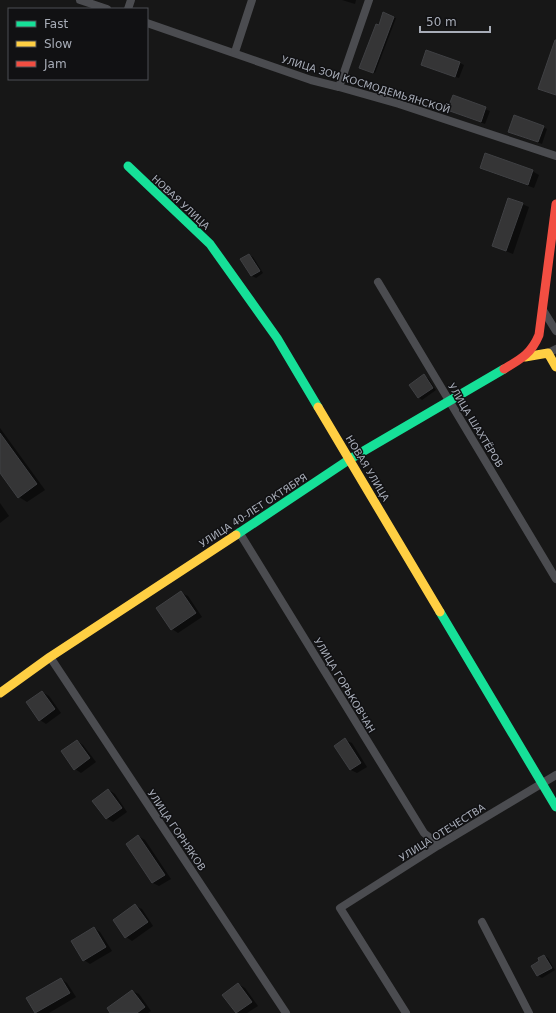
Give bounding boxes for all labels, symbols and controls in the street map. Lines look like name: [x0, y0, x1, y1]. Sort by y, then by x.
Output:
legend: [8, 8, 148, 80]
scale bar: [420, 8, 490, 34]
text: 50 m: [426, 15, 457, 29]
text: Fast: [44, 17, 68, 31]
text: Slow: [44, 37, 72, 51]
street label: УЛИЦА ЗОИ КОСМОДЕМЬЯНСКОЙ: [280, 53, 452, 115]
text: Jam: [43, 57, 67, 71]
street label: НОВАЯ УЛИЦА: [150, 173, 212, 232]
street label: УЛИЦА ШАХТЁРОВ: [446, 381, 506, 470]
street label: НОВАЯ УЛИЦА: [344, 433, 392, 503]
street label: УЛИЦА 40-ЛЕТ ОКТЯБРЯ: [197, 471, 309, 549]
street label: УЛИЦА ГОРЬКОВЧАН: [312, 636, 377, 735]
street label: УЛИЦА ГОРНЯКОВ: [145, 788, 208, 873]
street label: УЛИЦА ОТЕЧЕСТВА: [397, 801, 487, 863]

